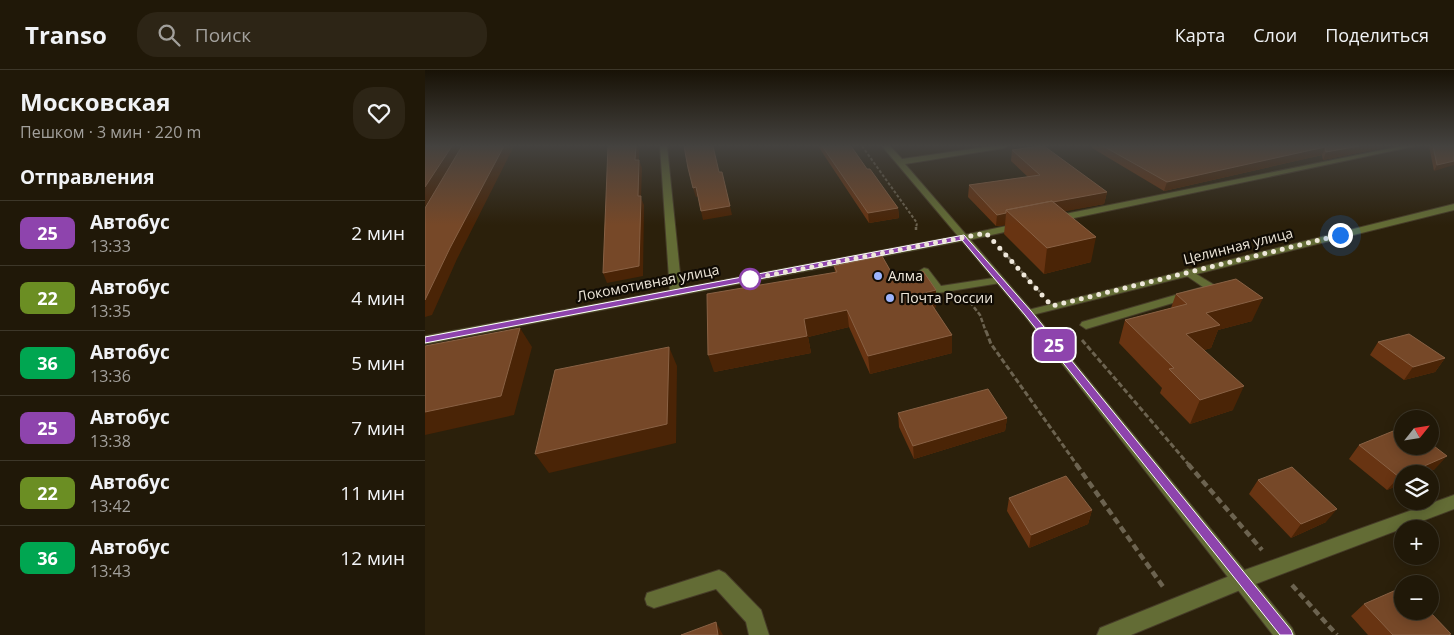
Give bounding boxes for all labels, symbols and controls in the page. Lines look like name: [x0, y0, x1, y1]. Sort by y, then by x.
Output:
search box: [137, 12, 487, 57]
text: Transo: [25, 18, 107, 51]
icon: search: [155, 21, 183, 49]
text: Поиск: [195, 22, 251, 48]
text: Карта: [1175, 23, 1225, 47]
text: Слои: [1253, 23, 1297, 47]
text: Поделиться: [1325, 23, 1429, 47]
text: Московская: [20, 85, 171, 118]
button: heart: [353, 87, 405, 139]
text: Пешком · 3 мин · 220 m: [20, 121, 201, 143]
text: Отправления: [20, 164, 154, 190]
text: Автобус: [90, 209, 170, 235]
text: 2 мин: [351, 220, 405, 246]
text: 25: [37, 221, 58, 245]
street label: Целинная улица: [1181, 223, 1295, 268]
your location: [1328, 223, 1353, 248]
text: 13:33: [90, 235, 131, 257]
street label: Локомотивная улица: [575, 259, 721, 306]
place label: Алма: [888, 266, 923, 285]
unlabelled marker: [739, 268, 761, 290]
marker: Алма: [872, 270, 884, 282]
text: Автобус: [90, 274, 170, 300]
text: 4 мин: [351, 285, 405, 311]
text: 22: [37, 286, 58, 310]
place label: Почта России: [900, 288, 993, 307]
marker: Почта России: [884, 292, 896, 304]
text: 13:35: [90, 300, 131, 322]
line badge: 25: [1031, 329, 1077, 361]
text: 25: [1044, 333, 1064, 357]
text: Автобус: [90, 339, 170, 365]
text: 5 мин: [351, 350, 405, 376]
text: 36: [37, 351, 58, 375]
text: 13:36: [90, 365, 131, 387]
text: Автобус: [90, 404, 170, 430]
north arrow: [1394, 410, 1439, 455]
map controls: [1394, 410, 1439, 620]
text: 7 мин: [351, 415, 405, 441]
text: 25: [37, 416, 58, 440]
text: 13:38: [90, 430, 131, 452]
button: layers: [1394, 465, 1439, 510]
text: Автобус: [90, 469, 170, 495]
text: 11 мин: [340, 480, 405, 506]
text: 22: [37, 481, 58, 505]
text: 13:42: [90, 495, 131, 517]
button: +: [1394, 520, 1439, 565]
text: Автобус: [90, 534, 170, 560]
text: 12 мин: [340, 545, 405, 571]
text: 36: [37, 546, 58, 570]
text: 13:43: [90, 560, 131, 582]
button: −: [1394, 575, 1439, 620]

